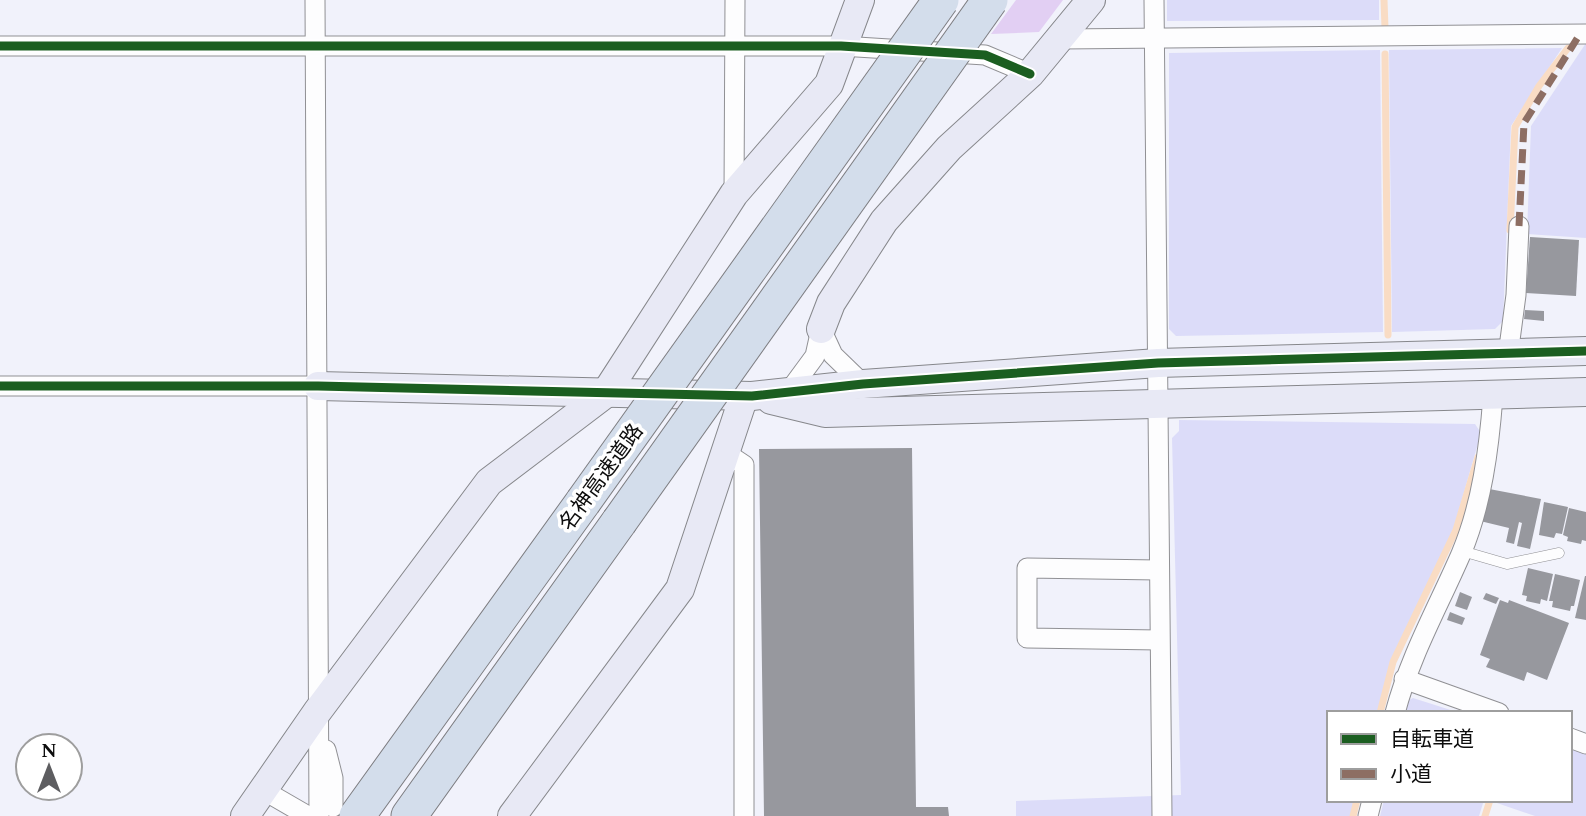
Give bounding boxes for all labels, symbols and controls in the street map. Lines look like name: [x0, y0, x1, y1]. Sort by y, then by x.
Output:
street label: 名神高速道路: [552, 417, 652, 538]
legend: [1327, 711, 1572, 802]
text: 自転車道: [1390, 724, 1474, 756]
north arrow: [14, 732, 84, 802]
text: N: [41, 737, 57, 766]
text: 小道: [1390, 759, 1432, 791]

